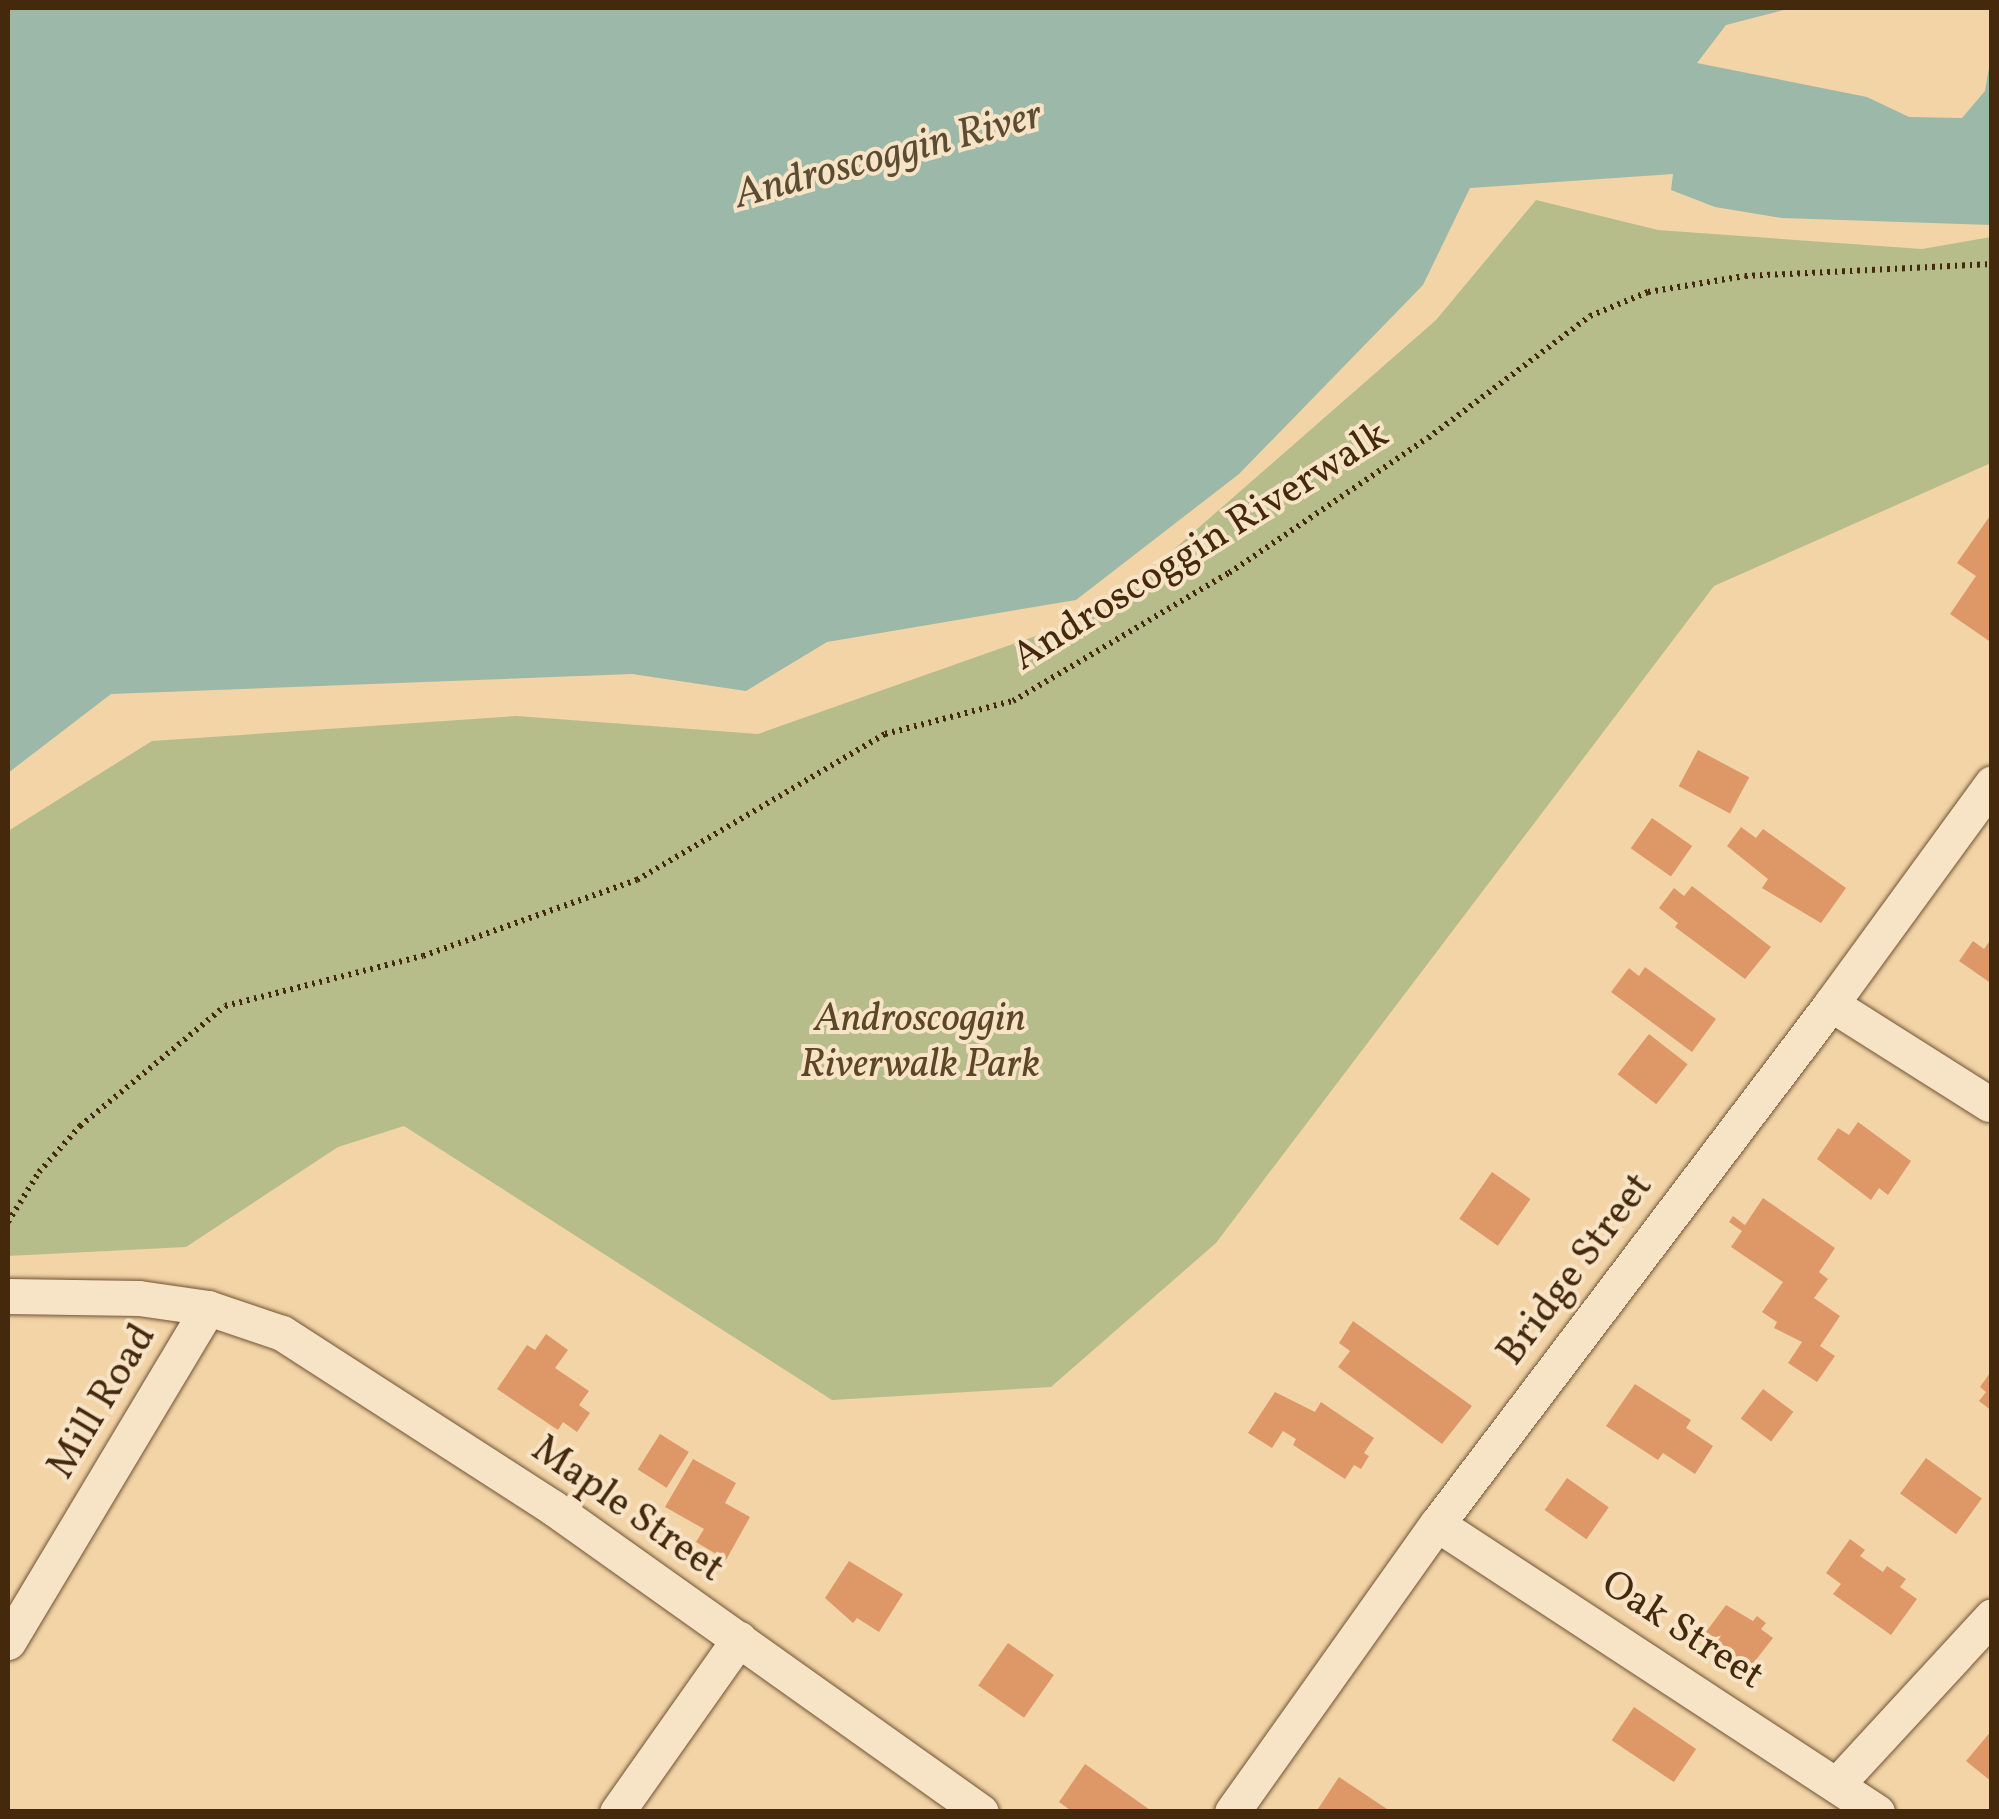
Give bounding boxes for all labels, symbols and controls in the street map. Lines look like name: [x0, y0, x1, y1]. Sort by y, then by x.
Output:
water label: Androscoggin River: [730, 92, 1048, 222]
street label: Androscoggin Riverwalk: [1004, 412, 1398, 682]
park label: Androscoggin Riverwalk Park: [800, 996, 1040, 1090]
street label: Bridge Street: [1488, 1164, 1664, 1376]
street label: Mill Road: [38, 1316, 168, 1488]
street label: Maple Street: [522, 1426, 732, 1594]
street label: Oak Street: [1592, 1561, 1772, 1701]

